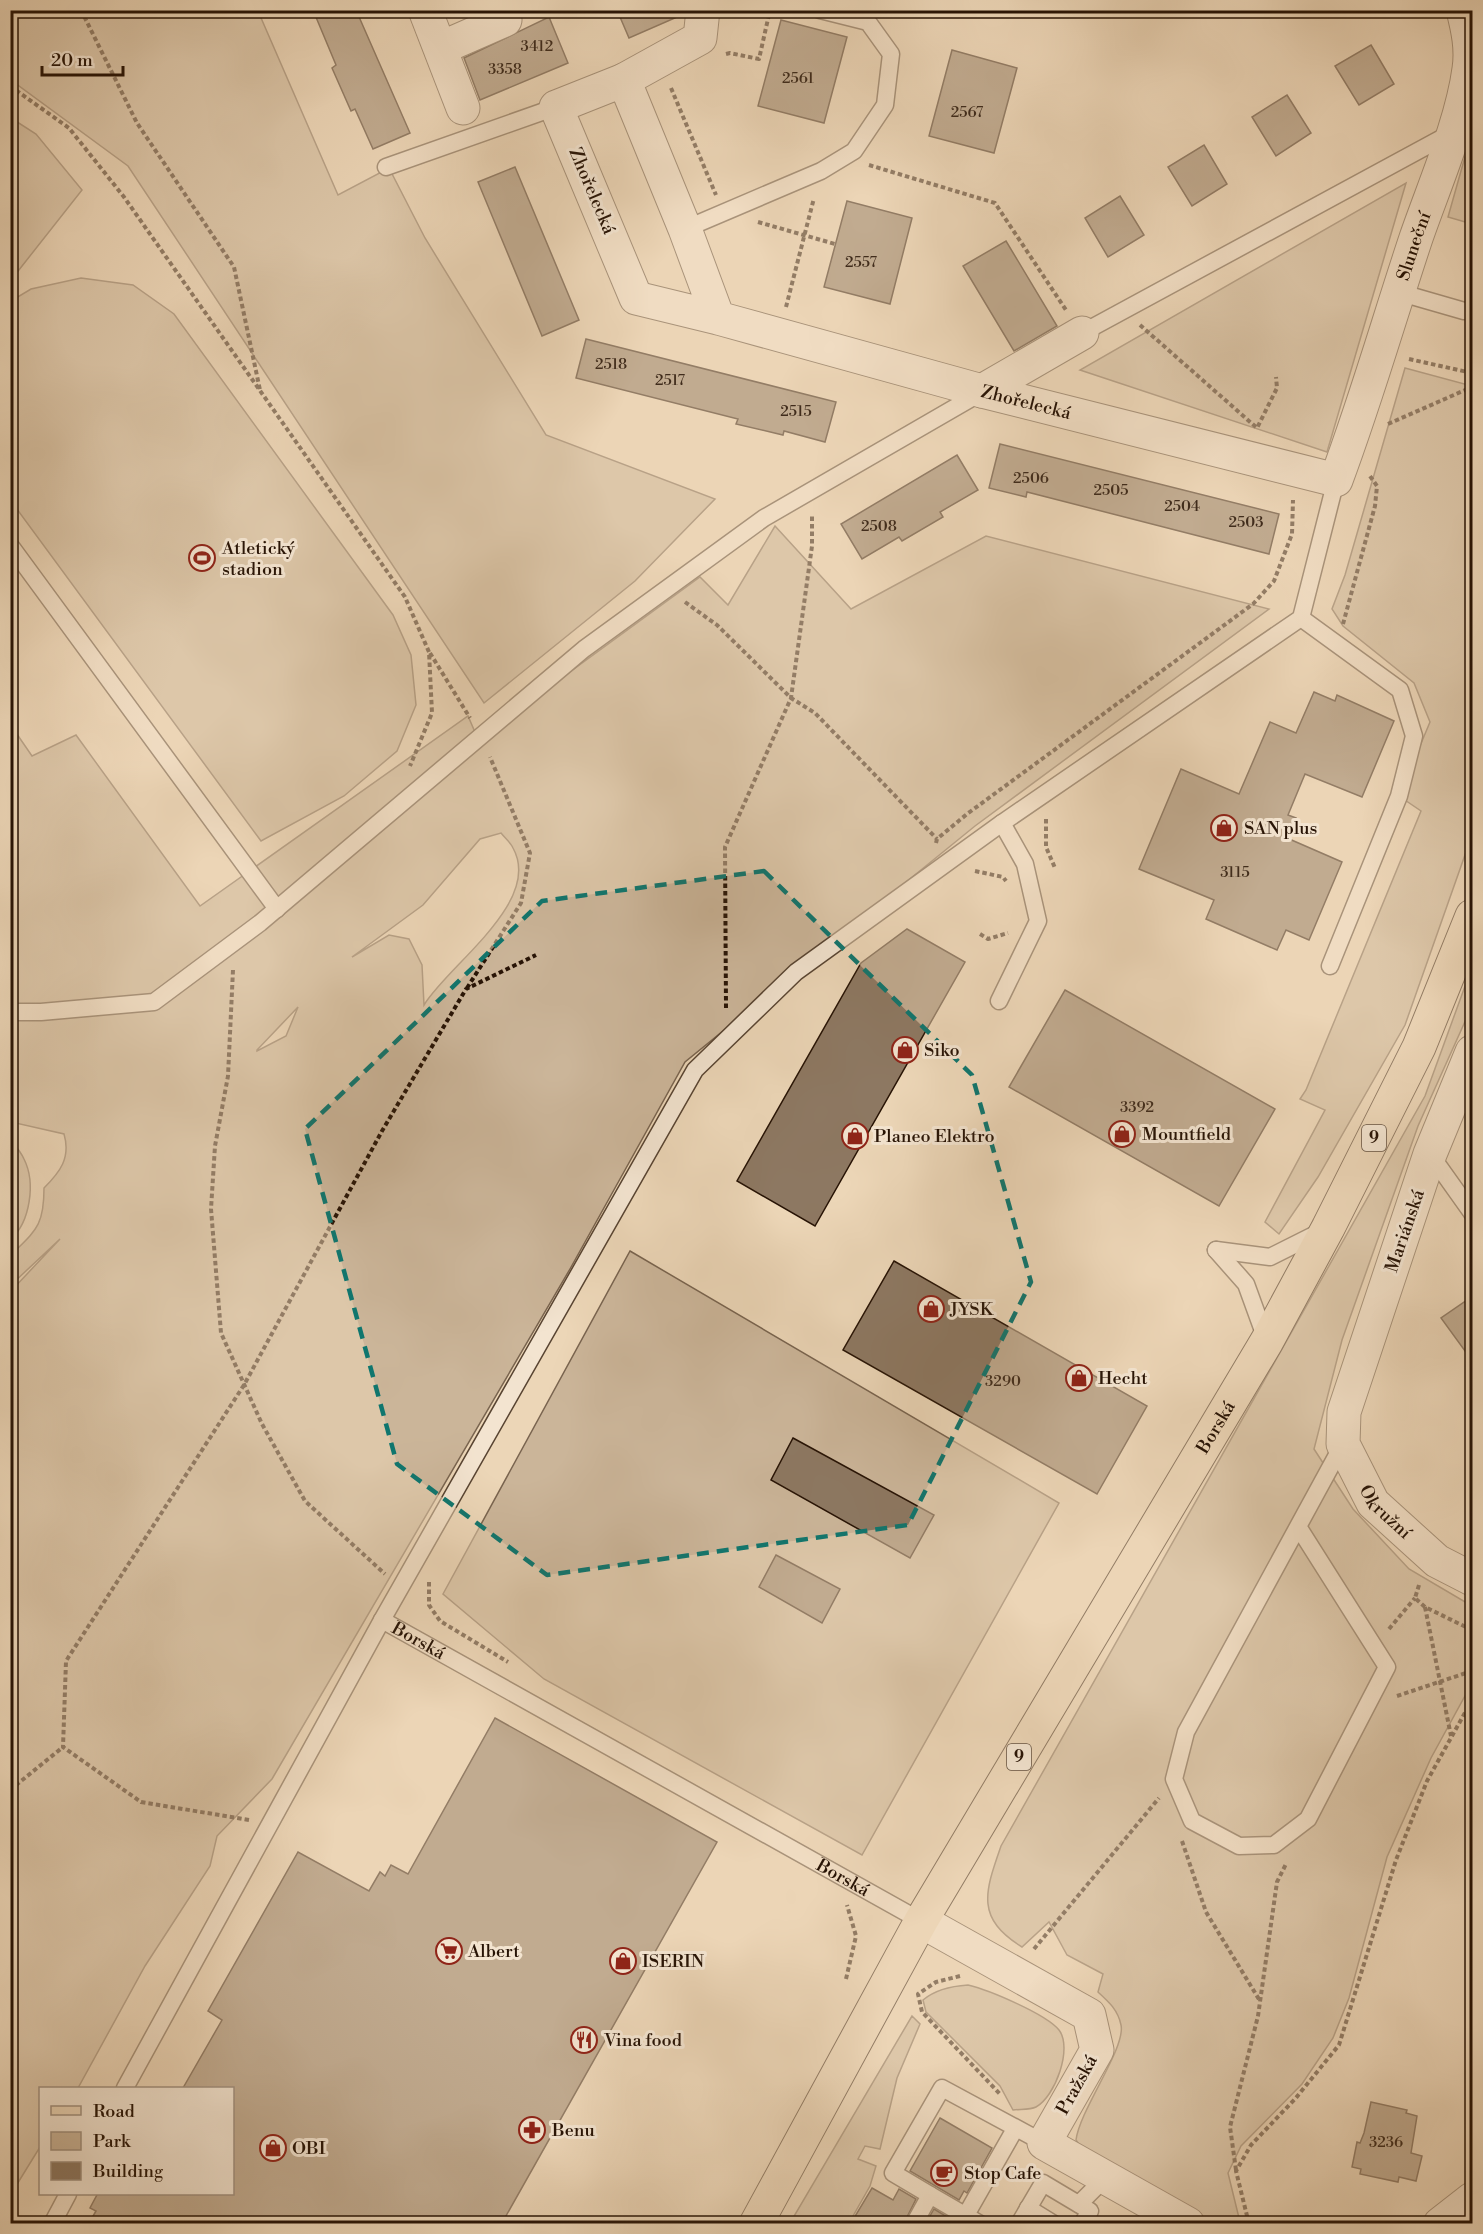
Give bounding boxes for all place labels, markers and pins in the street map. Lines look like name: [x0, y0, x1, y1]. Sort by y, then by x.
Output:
place label: Atletický stadion: [221, 537, 295, 581]
sports icon: Atletický stadion: [187, 543, 217, 573]
shop icon: SAN plus: [1209, 813, 1239, 843]
place label: SAN plus: [1244, 817, 1317, 840]
shop icon: Siko: [890, 1035, 920, 1065]
place label: Siko: [924, 1039, 960, 1062]
shop icon: Mountfield: [1107, 1119, 1137, 1149]
shop icon: Planeo Elektro: [840, 1121, 870, 1151]
place label: Mountfield: [1142, 1123, 1232, 1146]
place label: Planeo Elektro: [874, 1125, 995, 1148]
shop icon: JYSK: [916, 1294, 946, 1324]
place label: JYSK: [949, 1298, 995, 1321]
shop icon: Hecht: [1064, 1363, 1094, 1393]
place label: Hecht: [1098, 1367, 1148, 1390]
supermarket icon: Albert: [434, 1936, 464, 1966]
place label: Albert: [467, 1940, 520, 1963]
shop icon: ISERIN: [608, 1946, 638, 1976]
place label: ISERIN: [642, 1950, 705, 1973]
restaurant icon: Vina food: [569, 2025, 599, 2055]
place label: Vina food: [603, 2029, 683, 2052]
pharmacy icon: Benu: [517, 2115, 547, 2145]
place label: Benu: [551, 2119, 595, 2142]
shop icon: OBI: [258, 2133, 288, 2163]
place label: OBI: [292, 2137, 326, 2160]
cafe icon: Stop Cafe: [929, 2158, 959, 2188]
place label: Stop Cafe: [964, 2162, 1041, 2185]

